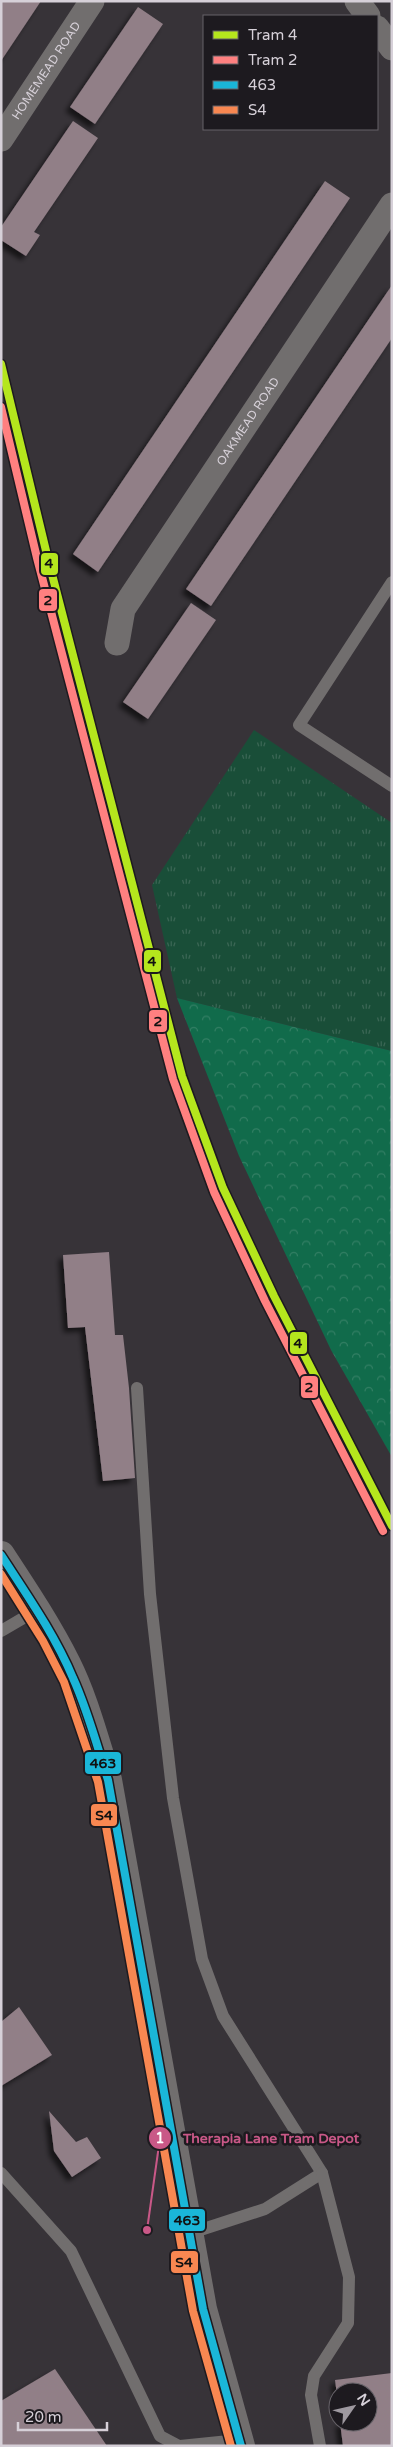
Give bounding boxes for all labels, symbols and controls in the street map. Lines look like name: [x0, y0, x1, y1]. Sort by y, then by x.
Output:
legend: [203, 15, 378, 130]
street label: HOMEMEAD ROAD: [9, 19, 84, 122]
text: Tram 4: [248, 26, 298, 44]
text: Tram 2: [248, 51, 298, 69]
text: 463: [248, 76, 276, 94]
text: S4: [248, 101, 267, 119]
street label: OAKMEAD ROAD: [214, 375, 282, 468]
line badge: 4: [40, 552, 59, 576]
text: 4: [45, 555, 54, 572]
line badge: 2: [38, 588, 58, 612]
text: 2: [44, 592, 53, 609]
line badge: 4: [143, 949, 162, 973]
text: 4: [148, 953, 157, 970]
line badge: 2: [148, 1009, 168, 1033]
text: 2: [154, 1013, 163, 1030]
line badge: 4: [289, 1331, 308, 1355]
text: 4: [294, 1335, 303, 1352]
line badge: 2: [300, 1375, 319, 1399]
text: 2: [305, 1379, 314, 1396]
line badge: 463: [84, 1751, 122, 1775]
text: 463: [90, 1755, 116, 1772]
line badge: S4: [90, 1803, 118, 1827]
text: S4: [95, 1807, 113, 1824]
callout: Therapia Lane Tram Depot: [148, 2123, 369, 2152]
text: 1: [155, 2129, 165, 2147]
text: Therapia Lane Tram Depot: [182, 2130, 360, 2147]
line badge: 463: [168, 2208, 206, 2232]
text: 463: [174, 2212, 200, 2229]
line badge: S4: [170, 2250, 199, 2274]
text: S4: [175, 2254, 193, 2271]
north arrow: [328, 2382, 378, 2432]
text: N: [353, 2391, 374, 2409]
scale bar: [18, 2400, 106, 2432]
text: 20 m: [25, 2408, 62, 2426]

